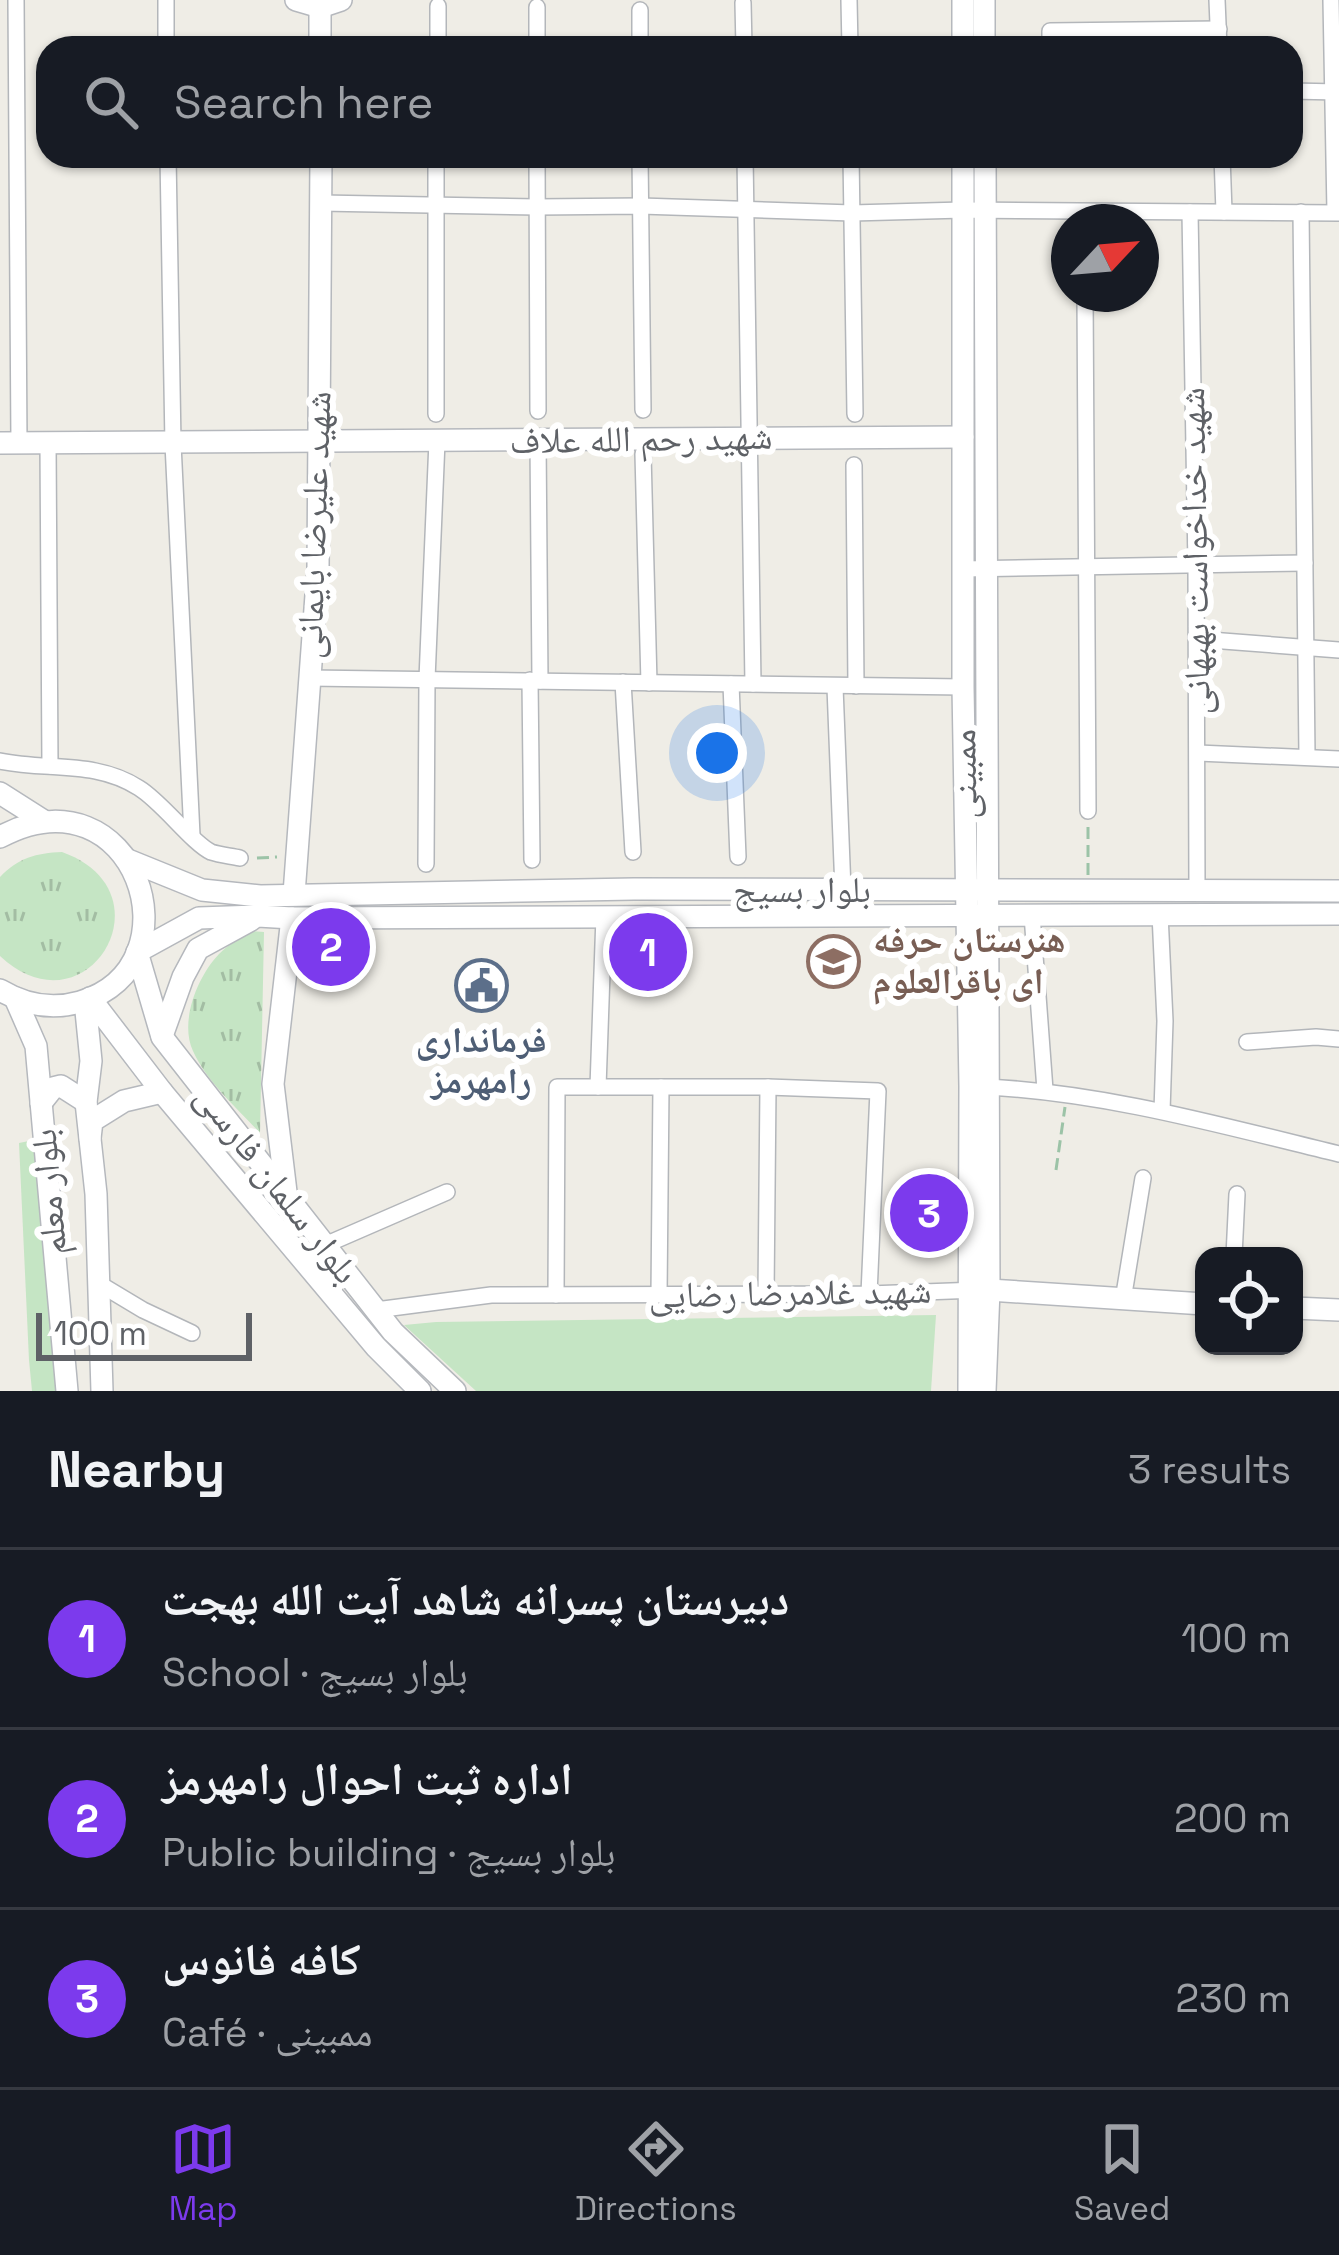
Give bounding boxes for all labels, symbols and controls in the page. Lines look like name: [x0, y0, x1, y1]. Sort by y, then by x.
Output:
search box: [36, 36, 1303, 168]
icon: search: [78, 69, 144, 135]
text: Search here: [174, 74, 433, 131]
north arrow: [1051, 204, 1159, 312]
street label: شهید خداخواست بهبهانی: [1169, 387, 1221, 715]
street label: شهید علیرضا بایمانی: [286, 390, 342, 660]
street label: شهید رحم الله علاف: [509, 414, 773, 464]
your location: [687, 723, 747, 783]
street label: ممبینی: [940, 729, 988, 819]
street label: بلوار بسیج: [733, 867, 871, 913]
pin: 2: [292, 902, 370, 992]
pin: 1: [609, 907, 687, 997]
place label: هنرستان حرفه ای باقرالعلوم: [873, 917, 1065, 1005]
school or university icon: هنرستان حرفه ای باقرالعلوم: [806, 933, 862, 989]
public building icon: فرمانداری رامهرمز: [453, 957, 509, 1013]
place label: فرمانداری رامهرمز: [415, 1017, 547, 1104]
street label: بلوار سلمان فارسی: [185, 1075, 369, 1293]
street label: بلوار معلم: [21, 1127, 77, 1257]
pin: 3: [890, 1168, 968, 1258]
map controls: [1195, 1247, 1303, 1355]
button: locate: [1195, 1247, 1303, 1355]
street label: شهید غلامرضا رضایی: [648, 1268, 932, 1318]
scale bar: [36, 1307, 252, 1360]
text: 100 m: [54, 1313, 147, 1355]
text: Nearby: [48, 1437, 225, 1502]
text: 3 results: [1128, 1445, 1291, 1494]
text: دبیرستان پسرانه شاهد آیت الله بهجت: [162, 1571, 789, 1628]
text: 1: [78, 1614, 96, 1663]
text: 100 m: [1181, 1614, 1291, 1663]
text: School · بلوار بسیج: [162, 1648, 468, 1697]
text: اداره ثبت احوال رامهرمز: [162, 1751, 573, 1808]
text: 2: [75, 1794, 99, 1843]
text: 200 m: [1174, 1794, 1291, 1843]
text: Public building · بلوار بسیج: [162, 1828, 615, 1877]
text: کافه فانوس: [162, 1931, 361, 1988]
text: 3: [75, 1974, 99, 2023]
text: 230 m: [1176, 1974, 1291, 2023]
text: Café · ممبینی: [162, 2008, 372, 2057]
tab: Map: [169, 2116, 237, 2230]
tab: Directions: [575, 2116, 737, 2230]
tab: Saved: [1074, 2116, 1170, 2230]

